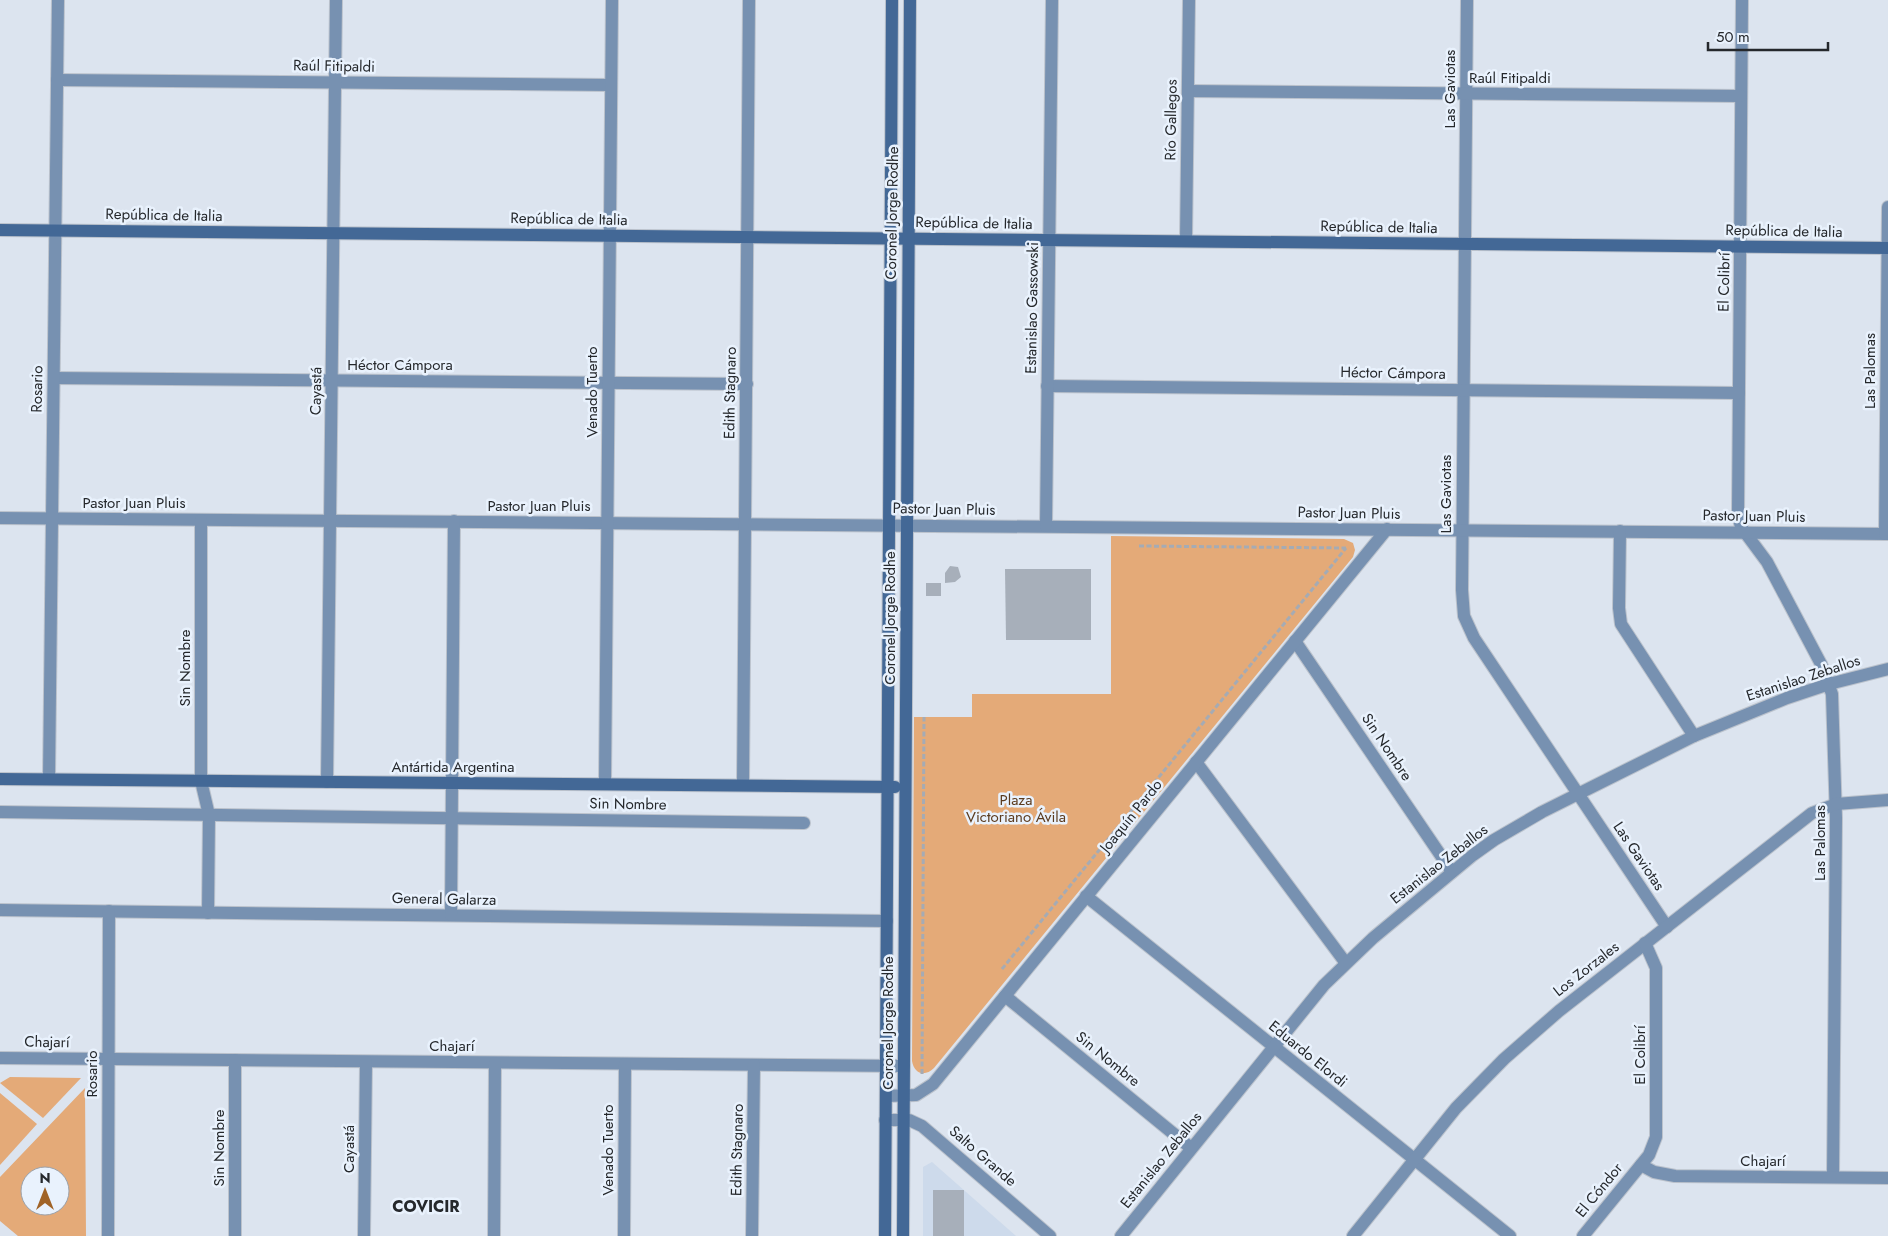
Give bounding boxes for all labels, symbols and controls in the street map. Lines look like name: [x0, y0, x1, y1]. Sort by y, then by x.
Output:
scale bar: [1708, 20, 1828, 52]
text: 50 m: [1716, 26, 1750, 48]
street label: Las Gaviotas: [1439, 50, 1461, 128]
street label: Raúl Fitipaldi: [293, 54, 375, 78]
street label: Raúl Fitipaldi: [1469, 67, 1551, 89]
street label: Río Gallegos: [1159, 79, 1183, 161]
street label: Coronel Jorge Rodhe: [880, 146, 904, 280]
street label: República de Italia: [105, 203, 223, 227]
street label: República de Italia: [510, 207, 628, 231]
street label: República de Italia: [915, 211, 1033, 235]
street label: República de Italia: [1320, 215, 1438, 239]
street label: República de Italia: [1725, 219, 1843, 243]
street label: Estanislao Gassowski: [1020, 242, 1044, 374]
street label: El Colibrí: [1712, 251, 1736, 312]
street label: Las Palomas: [1859, 333, 1881, 409]
street label: Venado Tuerto: [581, 346, 603, 438]
street label: Edith Stagnaro: [718, 347, 742, 439]
street label: Héctor Cámpora: [347, 354, 453, 376]
street label: Héctor Cámpora: [1340, 361, 1446, 385]
street label: Rosario: [26, 365, 48, 413]
street label: Cayastá: [305, 367, 327, 415]
street label: Las Gaviotas: [1435, 455, 1457, 533]
street label: Pastor Juan Pluis: [82, 492, 186, 514]
street label: Pastor Juan Pluis: [487, 495, 591, 517]
street label: Pastor Juan Pluis: [892, 497, 996, 521]
street label: Pastor Juan Pluis: [1297, 501, 1401, 525]
street label: Pastor Juan Pluis: [1702, 504, 1806, 528]
street label: Coronel Jorge Rodhe: [879, 551, 901, 685]
street label: Sin Nombre: [174, 629, 196, 707]
street label: Estanislao Zeballos: [1743, 649, 1863, 707]
street label: Sin Nombre: [1356, 709, 1418, 785]
street label: Antártida Argentina: [391, 756, 515, 778]
street label: Joaquín Pardo: [1093, 775, 1167, 859]
park label: Plaza Victoriano Ávila: [966, 789, 1066, 828]
street label: Sin Nombre: [589, 792, 667, 816]
street label: Las Palomas: [1809, 805, 1831, 881]
street label: Las Gaviotas: [1608, 817, 1670, 895]
street label: Estanislao Zeballos: [1385, 819, 1493, 909]
street label: General Galarza: [392, 887, 496, 911]
street label: Los Zorzales: [1548, 936, 1624, 1002]
street label: Coronel Jorge Rodhe: [877, 956, 899, 1090]
street label: Eduardo Elordi: [1264, 1015, 1352, 1093]
street label: El Colibrí: [1629, 1024, 1651, 1085]
street label: Sin Nombre: [1071, 1026, 1145, 1092]
street label: Chajarí: [24, 1031, 71, 1053]
street label: Chajarí: [429, 1035, 476, 1057]
street label: Rosario: [81, 1050, 103, 1098]
street label: Venado Tuerto: [597, 1104, 619, 1196]
street label: Edith Stagnaro: [725, 1104, 749, 1196]
street label: Estanislao Zeballos: [1115, 1107, 1207, 1213]
street label: Sin Nombre: [208, 1109, 230, 1187]
street label: Salto Grande: [944, 1120, 1022, 1192]
street label: Cayastá: [338, 1125, 360, 1173]
street label: Chajarí: [1740, 1150, 1787, 1172]
street label: El Cóndor: [1570, 1157, 1628, 1222]
north arrow: [20, 1166, 70, 1216]
text: N: [39, 1168, 51, 1188]
district label: COVICIR: [392, 1195, 460, 1218]

